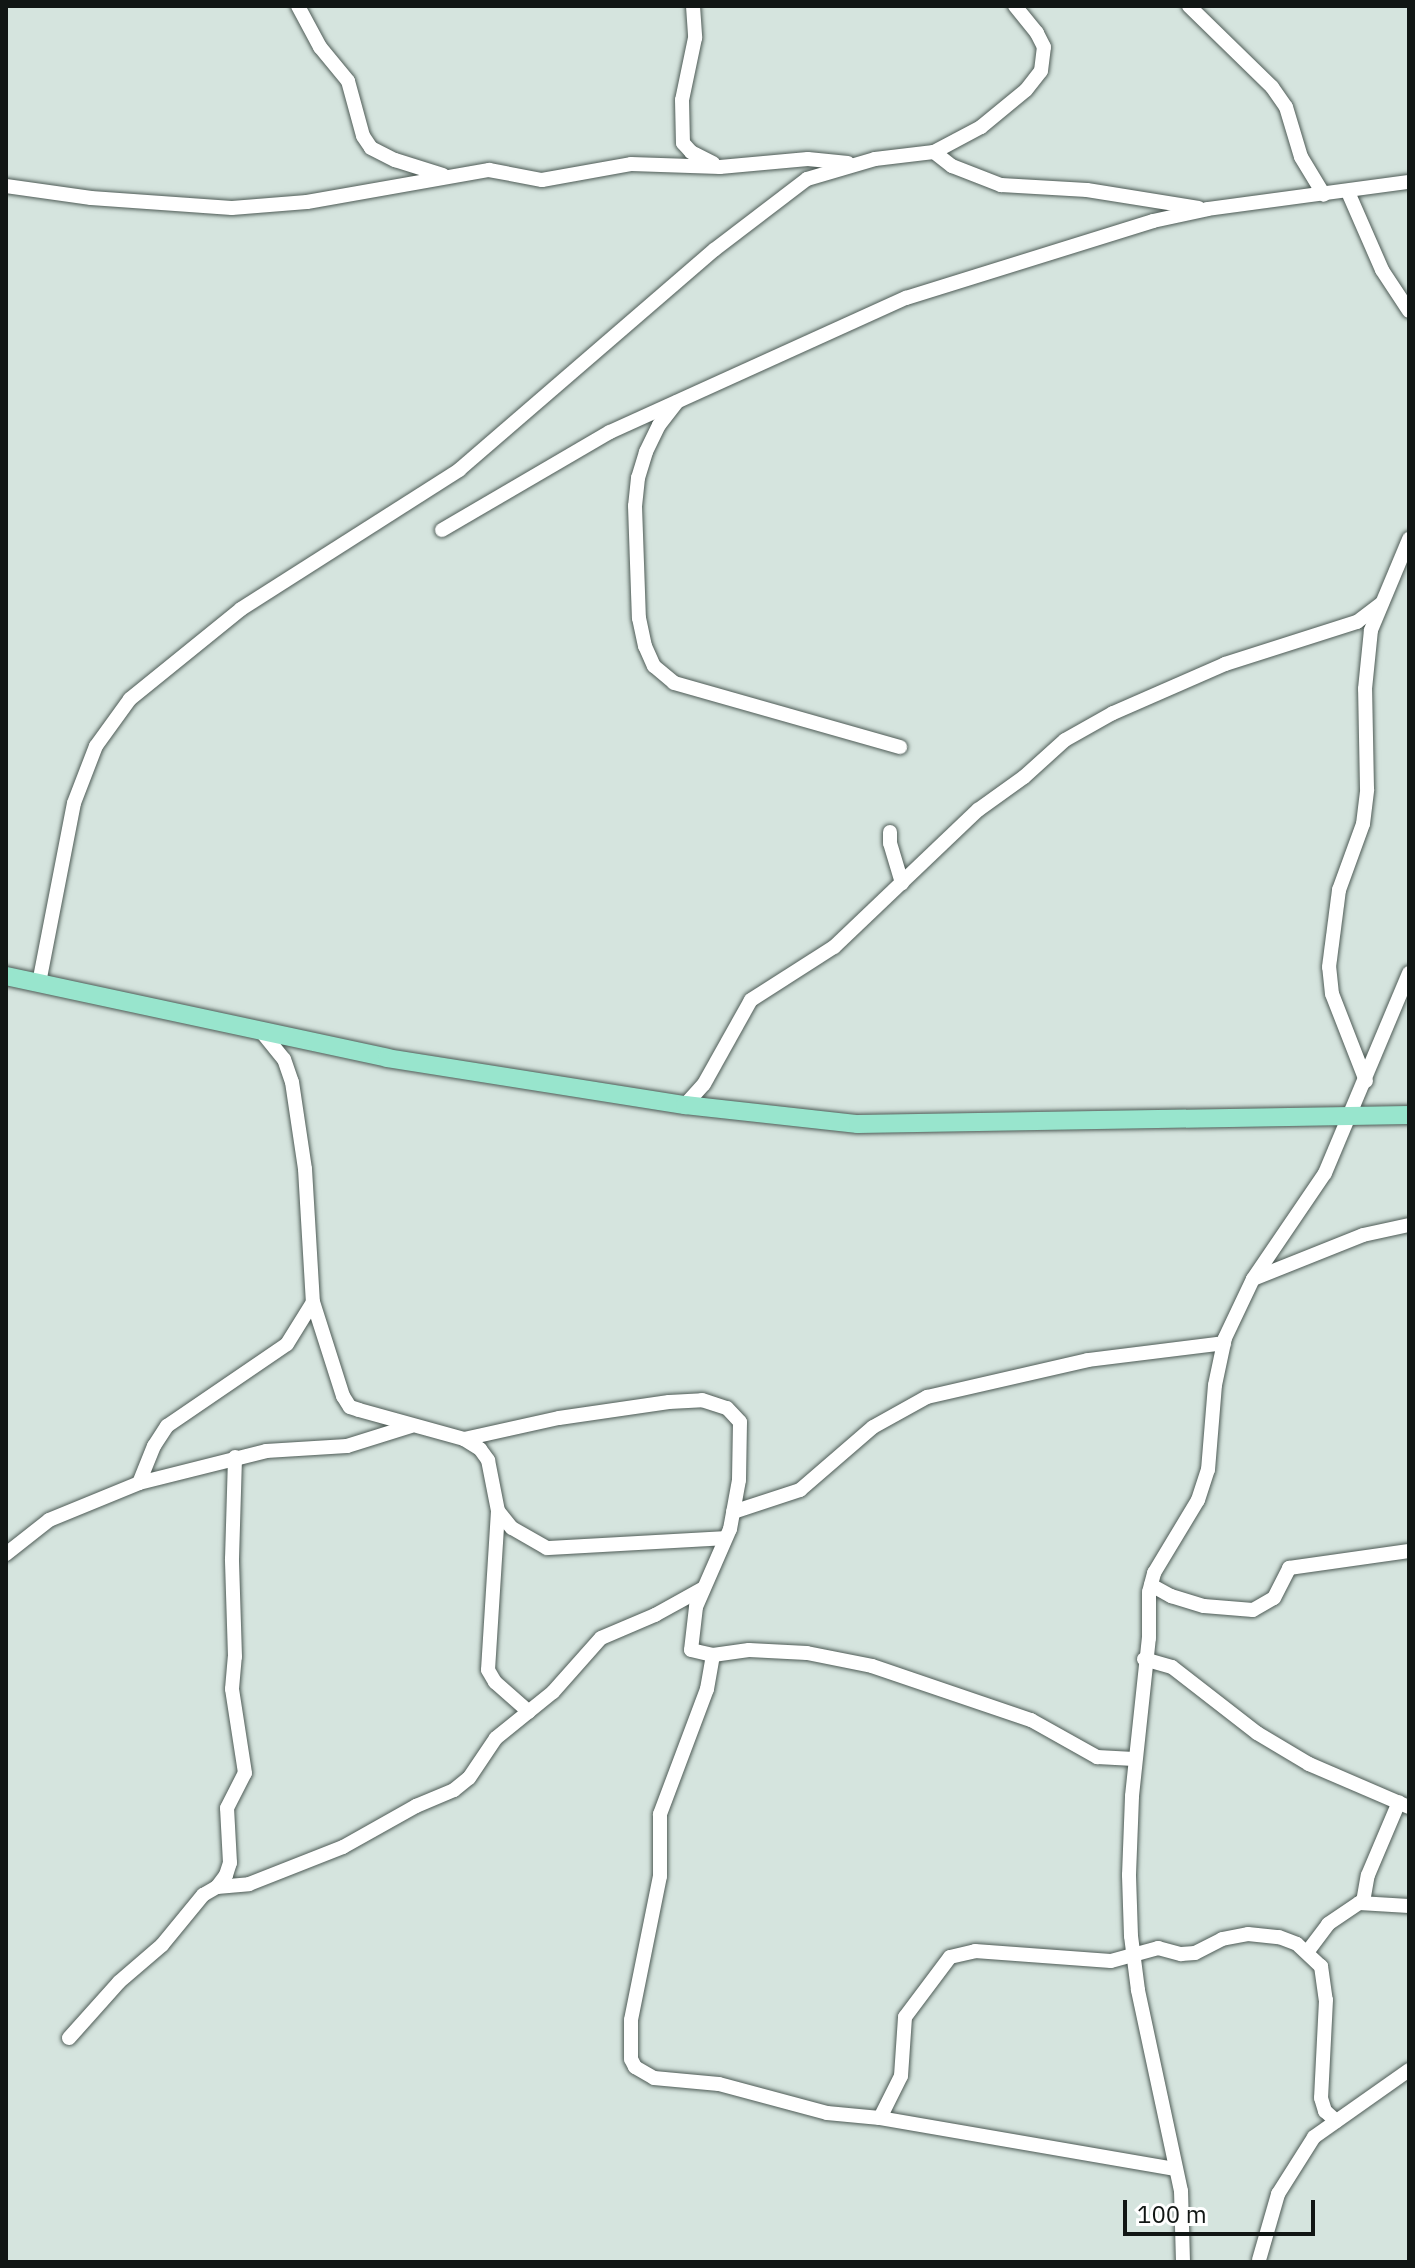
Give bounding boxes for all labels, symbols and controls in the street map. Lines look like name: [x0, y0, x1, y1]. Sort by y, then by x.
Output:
scale bar: [1127, 2184, 1319, 2234]
text: 100 m: [1137, 2198, 1207, 2230]

